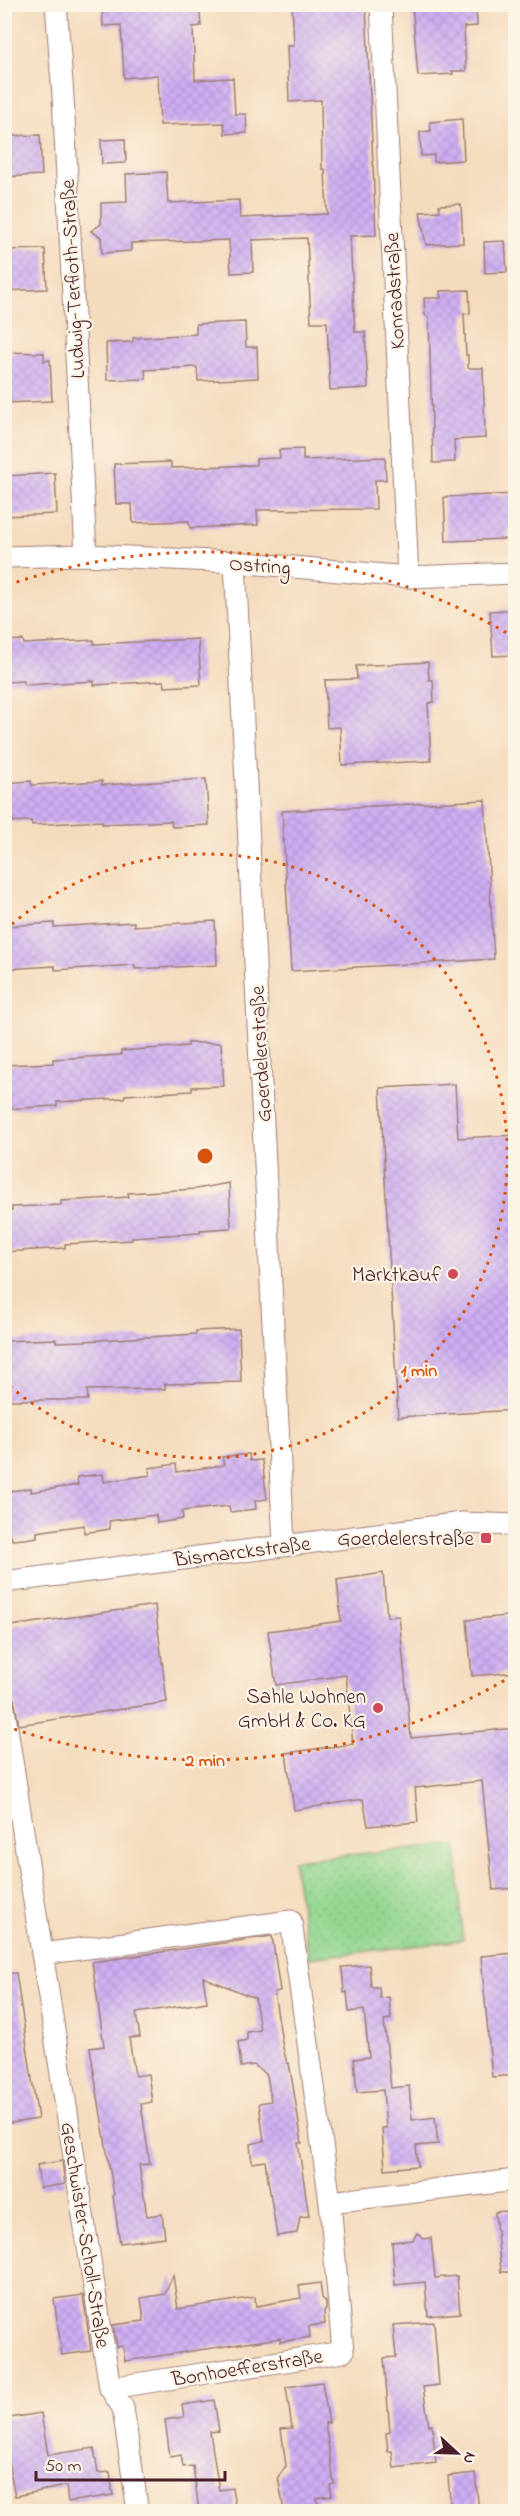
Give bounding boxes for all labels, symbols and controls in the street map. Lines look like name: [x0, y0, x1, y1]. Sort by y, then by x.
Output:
street label: Ludwig-Terfloth-Straße: [54, 178, 96, 379]
street label: Konradstraße: [378, 231, 414, 350]
street label: Ostring: [228, 550, 292, 586]
street label: Goerdelerstraße: [243, 984, 281, 1123]
centre of rings: [195, 1146, 215, 1166]
place label: Marktkauf: [352, 1261, 441, 1291]
marker: Marktkauf: [446, 1267, 460, 1281]
text: 1 min: [401, 1359, 437, 1385]
place label: Goerdelerstraße: [337, 1525, 475, 1555]
street label: Bismarckstraße: [171, 1530, 313, 1576]
marker: Goerdelerstraße: [479, 1531, 493, 1545]
place label: Sahle Wohnen GmbH & Co. KG: [238, 1683, 366, 1737]
marker: Sahle Wohnen GmbH & Co. KG: [371, 1701, 385, 1715]
text: 2 min: [184, 1749, 225, 1775]
street label: Geschwister-Scholl-Straße: [51, 2120, 117, 2351]
street label: Bonhoefferstraße: [169, 2342, 326, 2396]
north arrow: [427, 2423, 487, 2483]
scale bar: [36, 2444, 225, 2482]
text: N: [456, 2448, 482, 2468]
text: 50 m: [45, 2454, 82, 2480]

